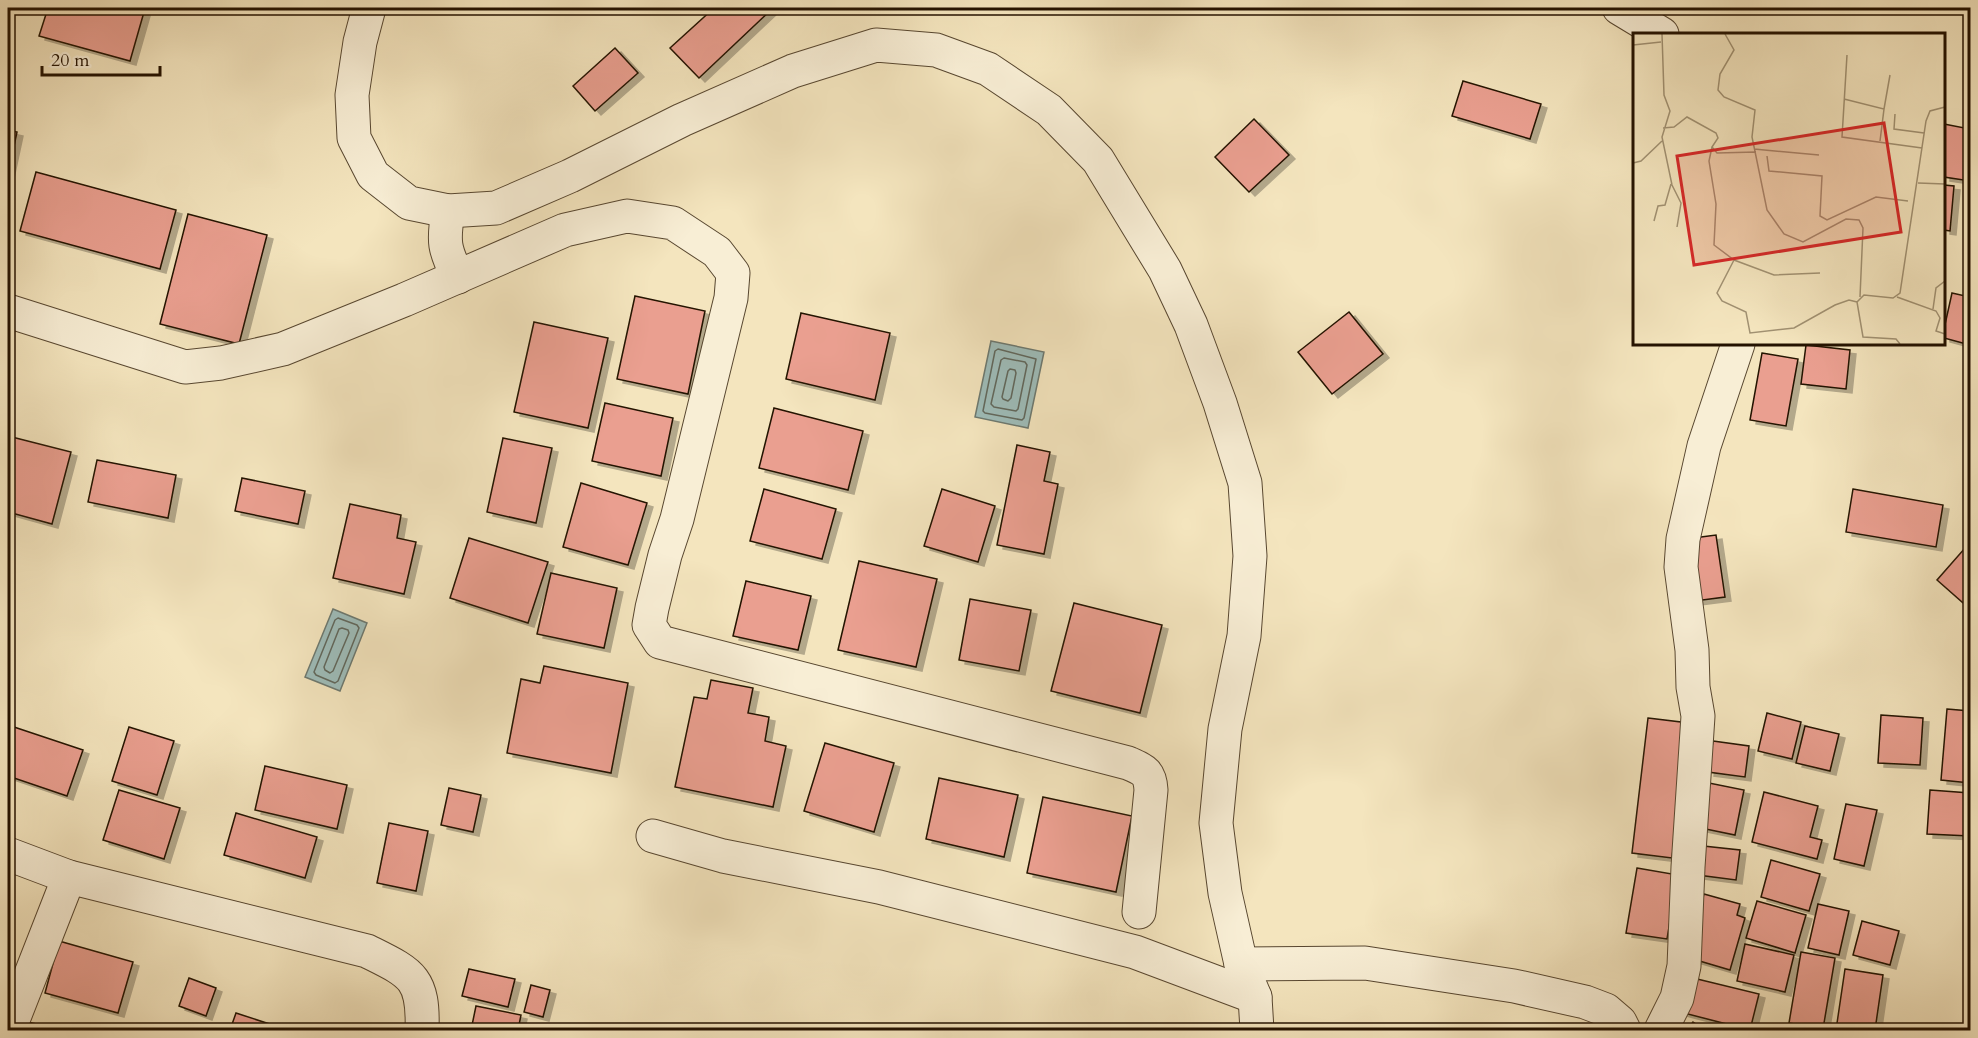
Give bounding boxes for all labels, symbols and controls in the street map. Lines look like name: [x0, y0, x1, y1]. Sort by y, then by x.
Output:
inset map: [1633, 33, 1945, 345]
scale bar: [42, 39, 160, 77]
text: 20 m: [51, 48, 90, 73]

